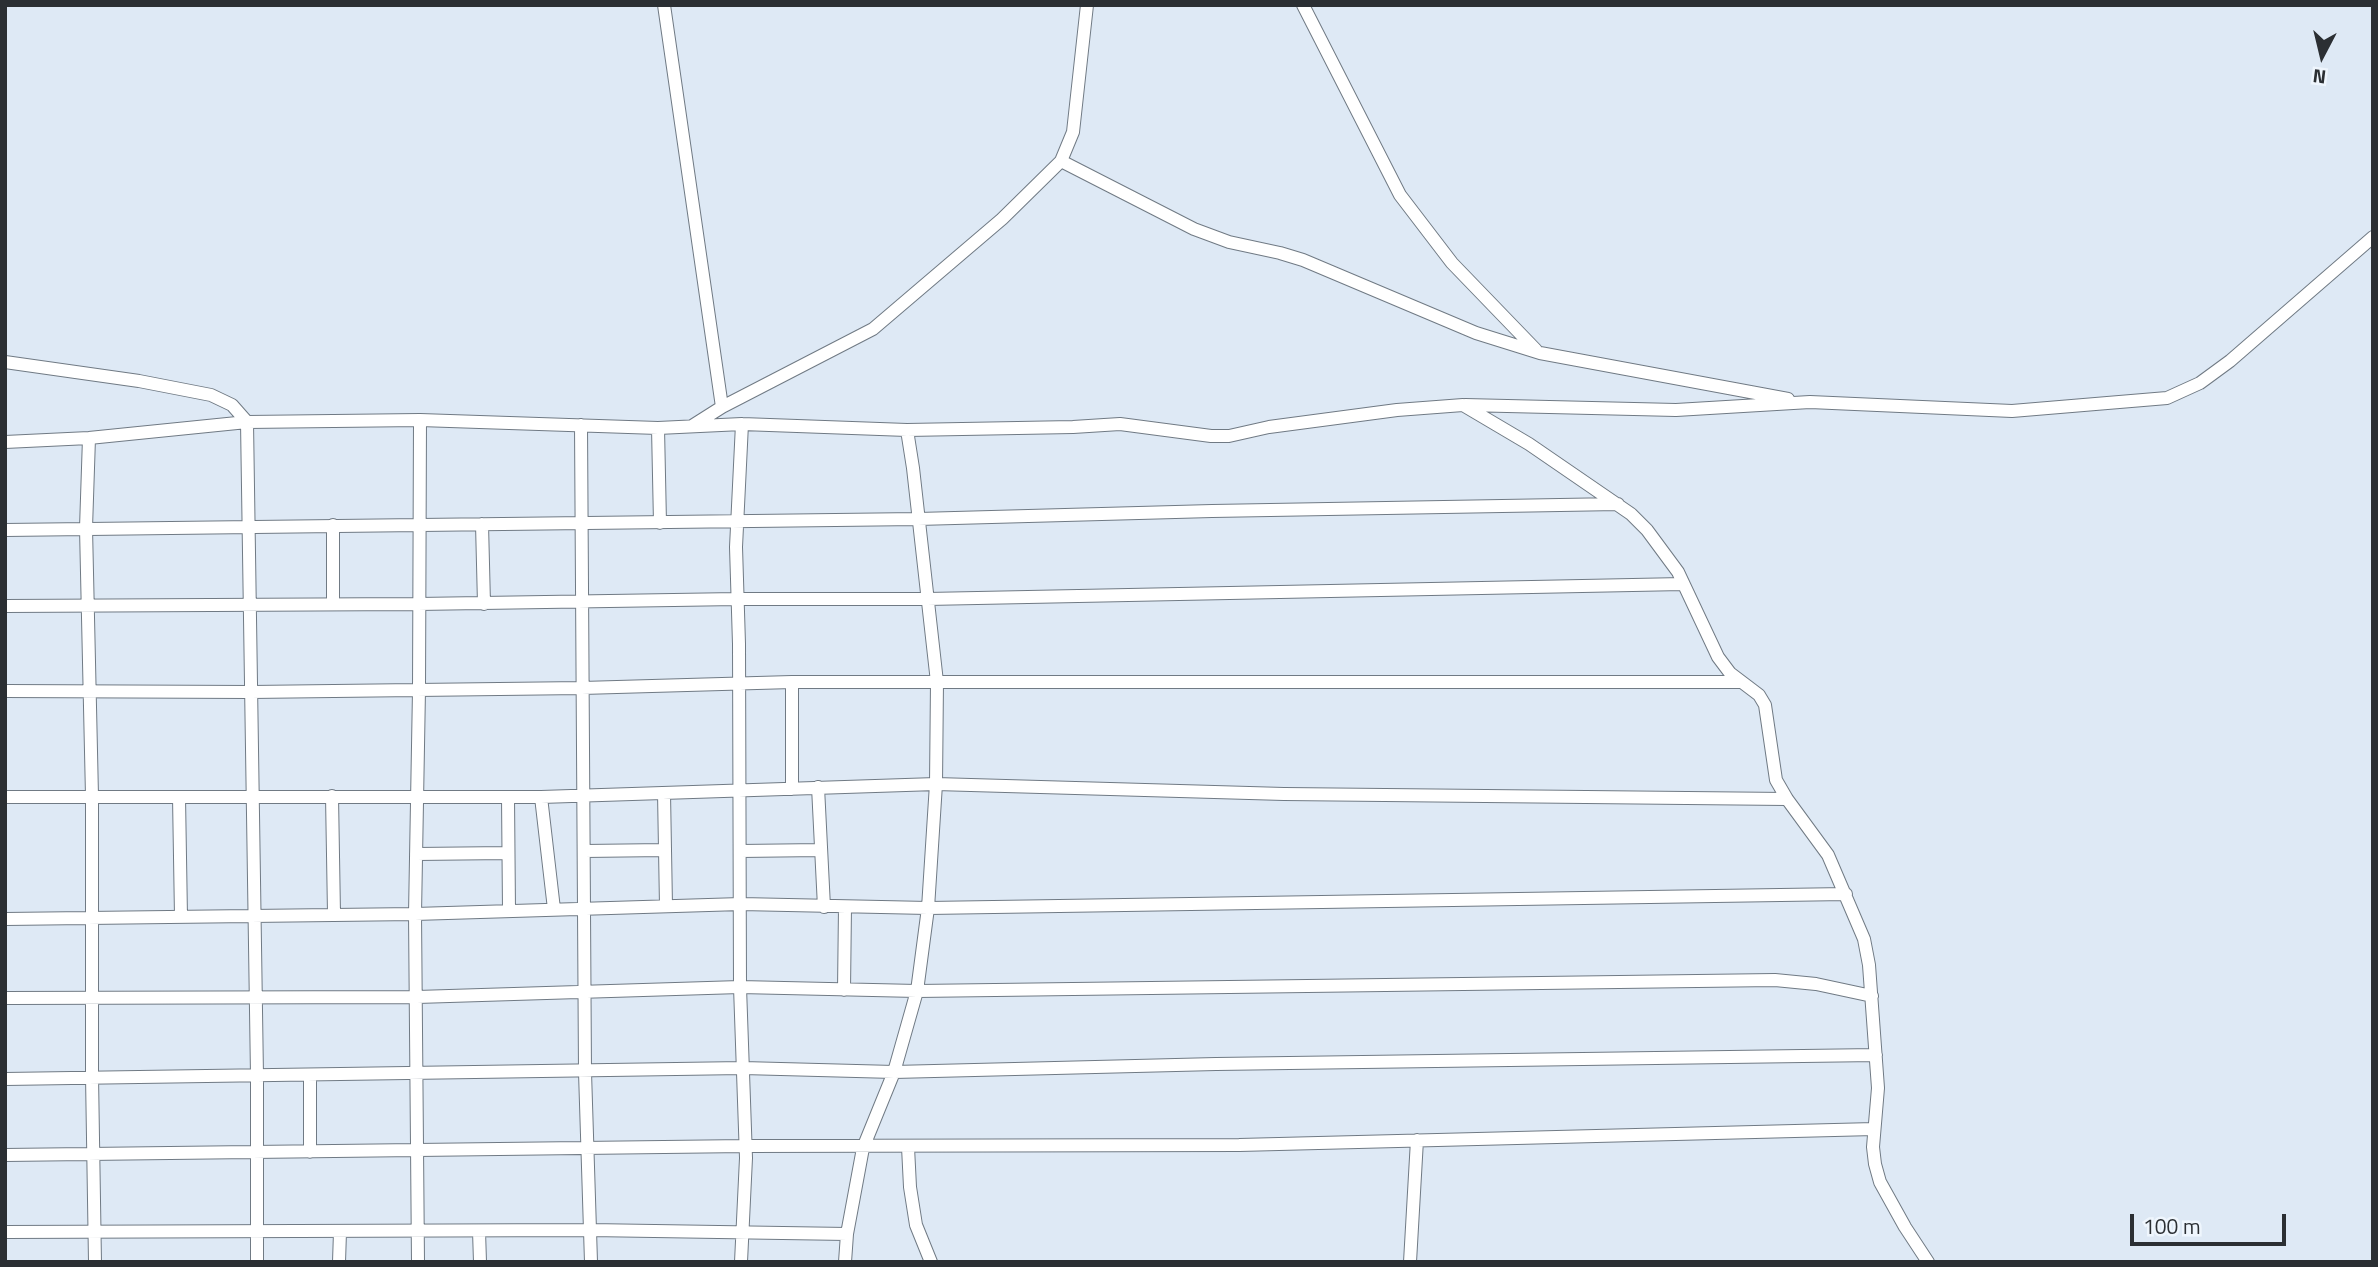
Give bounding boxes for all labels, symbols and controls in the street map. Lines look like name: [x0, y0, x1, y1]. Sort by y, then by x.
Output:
north arrow: [2287, 21, 2357, 91]
text: N: [2311, 62, 2328, 93]
scale bar: [2133, 1200, 2289, 1244]
text: 100 m: [2143, 1210, 2200, 1242]

